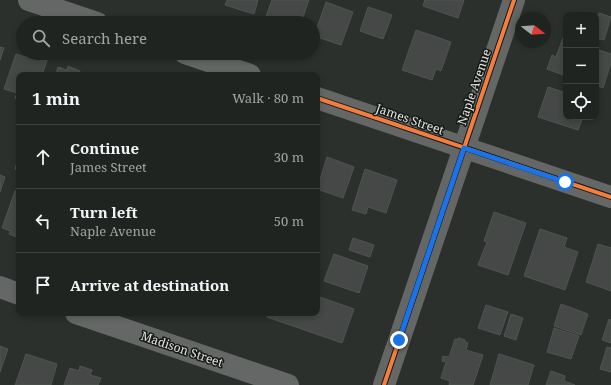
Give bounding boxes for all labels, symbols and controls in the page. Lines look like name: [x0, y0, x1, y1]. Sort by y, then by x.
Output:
north arrow: [515, 12, 551, 48]
map controls: [563, 12, 599, 120]
button: +: [563, 12, 599, 48]
search box: [16, 16, 320, 60]
icon: search: [30, 27, 52, 49]
text: Search here: [62, 28, 147, 48]
street label: Naple Avenue: [453, 47, 495, 127]
button: −: [563, 48, 599, 84]
button: locate: [563, 84, 599, 120]
text: 1 min: [32, 87, 80, 110]
text: Walk · 80 m: [232, 89, 304, 107]
street label: James Street: [373, 99, 446, 139]
text: Continue: [70, 138, 139, 158]
icon: ahead: [32, 146, 54, 168]
text: 30 m: [274, 148, 304, 166]
text: James Street: [70, 158, 147, 176]
route start: [556, 173, 574, 191]
text: Turn left: [70, 202, 138, 222]
icon: left: [32, 210, 54, 232]
text: 50 m: [274, 212, 304, 230]
text: Naple Avenue: [70, 222, 156, 240]
icon: arrive: [32, 274, 54, 296]
text: Arrive at destination: [70, 275, 229, 295]
street label: Madison Street: [139, 327, 225, 371]
route end: [390, 331, 408, 349]

